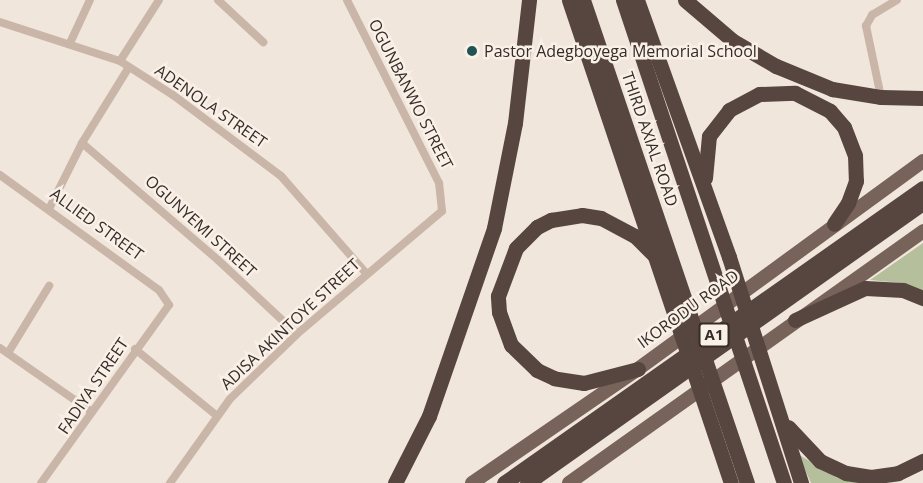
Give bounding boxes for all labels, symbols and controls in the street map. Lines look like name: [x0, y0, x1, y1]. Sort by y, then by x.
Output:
street label: OGUNBANWO STREET: [365, 16, 457, 172]
place label: Pastor Adegboyega Memorial School: [484, 41, 757, 61]
marker: Pastor Adegboyega Memorial School: [465, 44, 479, 58]
street label: ADENOLA STREET: [152, 60, 270, 152]
street label: THIRD AXIAL ROAD: [618, 69, 682, 209]
street label: OGUNYEMI STREET: [142, 171, 260, 281]
street label: ALLIED STREET: [47, 184, 147, 264]
street label: ADISA AKINTOYE STREET: [217, 255, 363, 393]
street label: IKORODU ROAD: [634, 266, 742, 352]
road number: A1: [698, 323, 730, 347]
street label: FADIYA STREET: [54, 334, 132, 438]

